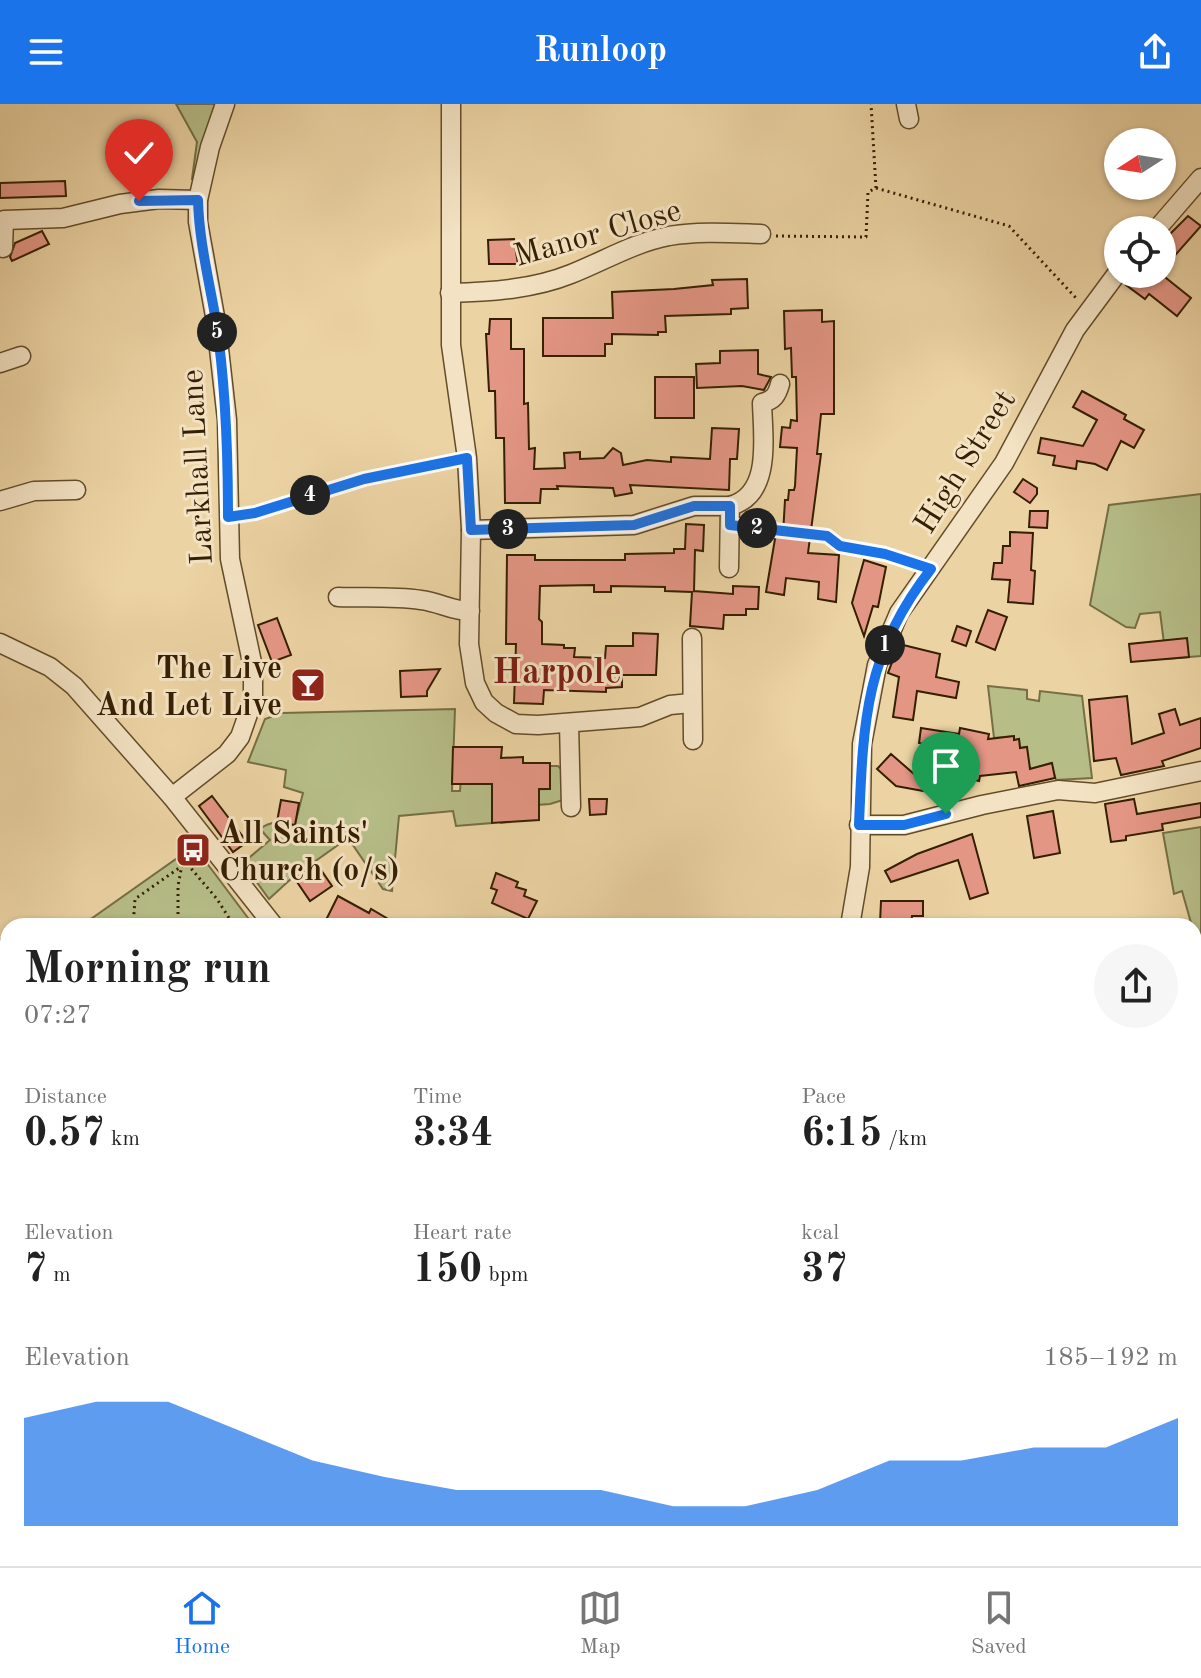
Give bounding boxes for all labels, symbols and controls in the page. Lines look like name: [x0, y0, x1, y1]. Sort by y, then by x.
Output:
icon: menu: [24, 30, 68, 74]
icon: share: [1133, 30, 1177, 74]
text: Runloop: [534, 34, 667, 70]
pin: [105, 119, 173, 201]
north arrow: [1104, 128, 1176, 200]
map controls: [1104, 128, 1176, 288]
icon: check: [117, 131, 161, 175]
street label: Manor Close: [511, 196, 685, 274]
button: locate: [1104, 216, 1176, 288]
pin: 5: [197, 312, 237, 352]
text: 5: [211, 321, 223, 343]
street label: Larkhall Lane: [178, 368, 220, 565]
street label: High Street: [910, 385, 1023, 540]
pin: 4: [290, 475, 330, 515]
text: 4: [304, 484, 316, 506]
pin: 2: [737, 508, 777, 548]
pin: 3: [488, 509, 528, 549]
text: 2: [751, 517, 763, 539]
text: 3: [502, 518, 514, 540]
pin: 1: [865, 625, 905, 665]
text: 1: [879, 634, 891, 656]
place label: The Live And Let Live: [96, 654, 282, 723]
district label: Harpole: [492, 656, 622, 692]
bar icon: The Live And Let Live: [289, 666, 327, 704]
pin: [912, 732, 980, 814]
icon: arrive: [924, 744, 968, 788]
place label: All Saints' Church (o/s): [219, 819, 399, 888]
bus stop icon: All Saints' Church (o/s): [174, 831, 212, 869]
button: share: [1094, 944, 1178, 1028]
text: Morning run: [24, 948, 271, 992]
text: 07:27: [24, 1003, 92, 1029]
text: Distance: [24, 1086, 107, 1108]
text: Time: [413, 1086, 462, 1108]
text: Pace: [801, 1086, 846, 1108]
text: 0.57: [24, 1115, 105, 1155]
text: 3:34: [413, 1115, 493, 1155]
text: 6:15: [801, 1115, 882, 1155]
text: km: [105, 1128, 140, 1150]
text: /km: [882, 1128, 927, 1150]
text: Elevation: [24, 1222, 114, 1244]
text: Heart rate: [413, 1222, 512, 1244]
text: kcal: [801, 1222, 839, 1244]
text: 7: [24, 1251, 47, 1291]
text: 150: [413, 1251, 482, 1291]
text: 37: [801, 1251, 848, 1291]
text: m: [47, 1264, 71, 1286]
text: bpm: [482, 1264, 529, 1286]
text: Elevation: [24, 1345, 130, 1371]
text: 185–192 m: [1043, 1345, 1178, 1371]
tab: Home: [174, 1586, 230, 1661]
tab: Map: [578, 1586, 622, 1661]
tab: Saved: [971, 1586, 1027, 1661]

